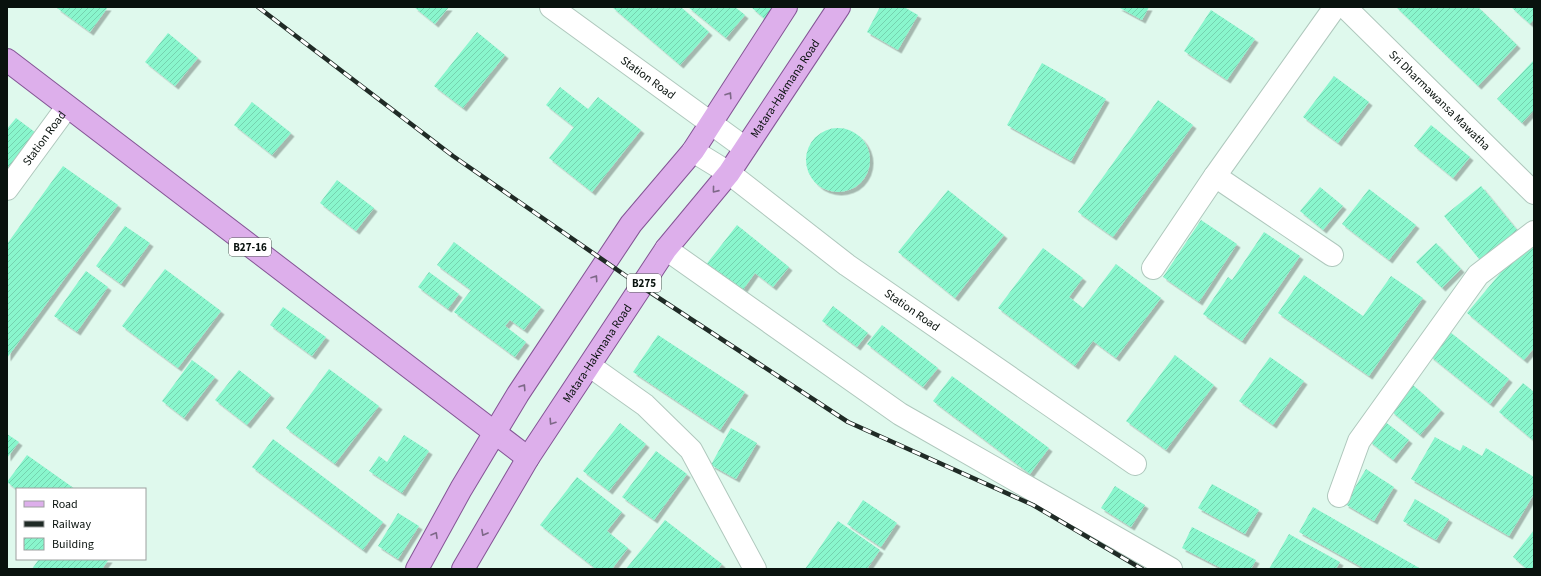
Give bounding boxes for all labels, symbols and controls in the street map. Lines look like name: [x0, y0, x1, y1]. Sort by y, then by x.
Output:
street label: Matara-Hakmana Road: [746, 36, 824, 141]
street label: Sri Dharmawansa Mawatha: [1385, 46, 1494, 154]
street label: Station Road: [617, 52, 679, 103]
one-way arrow: [725, 92, 732, 99]
street label: Station Road: [18, 107, 70, 169]
one-way arrow: [712, 185, 719, 192]
road number: B27-16: [229, 238, 271, 256]
road number: B275: [627, 274, 661, 292]
one-way arrow: [590, 275, 598, 282]
street label: Station Road: [881, 285, 943, 335]
street label: Matara-Hakmana Road: [558, 301, 636, 406]
one-way arrow: [518, 384, 525, 391]
one-way arrow: [549, 418, 556, 425]
legend: [16, 488, 146, 560]
text: Road: [52, 496, 78, 513]
text: Railway: [52, 516, 91, 533]
one-way arrow: [481, 528, 488, 536]
one-way arrow: [431, 532, 438, 539]
text: Building: [52, 536, 94, 553]

